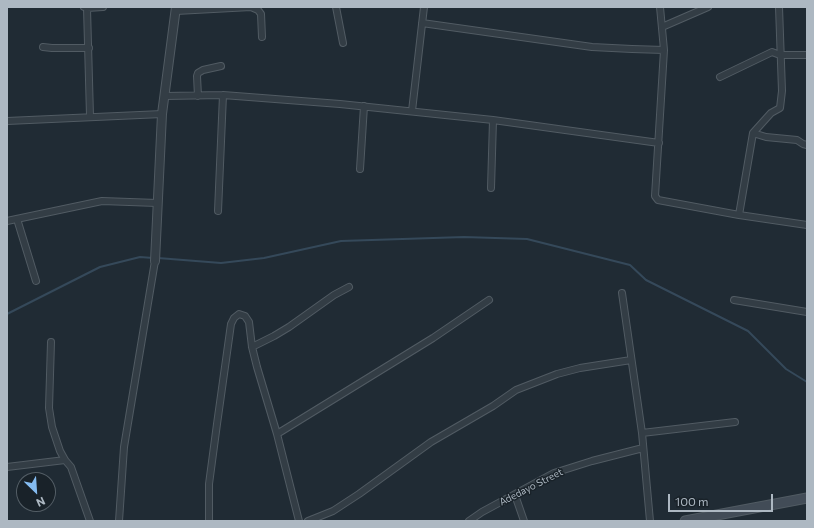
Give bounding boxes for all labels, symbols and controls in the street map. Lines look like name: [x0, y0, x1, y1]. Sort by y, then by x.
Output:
street label: Adedayo Street: [497, 466, 565, 508]
north arrow: [16, 472, 56, 512]
scale bar: [670, 486, 775, 512]
text: 100 m: [675, 494, 709, 508]
text: N: [34, 495, 47, 510]

